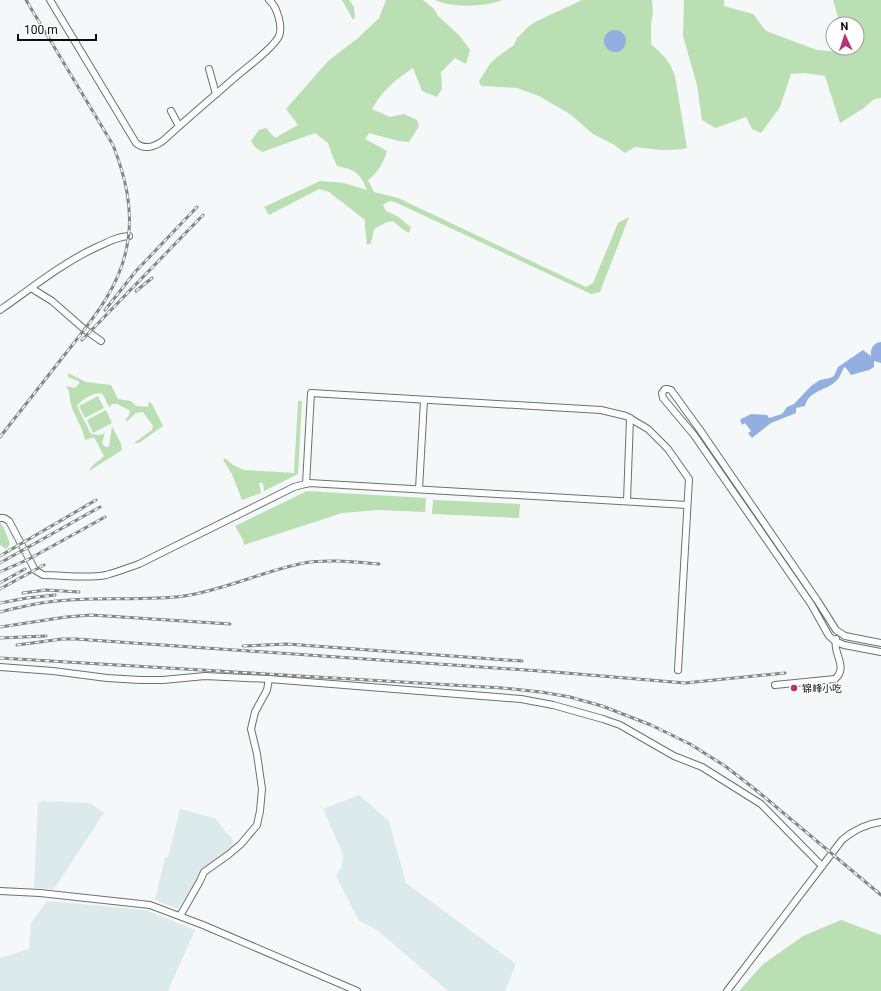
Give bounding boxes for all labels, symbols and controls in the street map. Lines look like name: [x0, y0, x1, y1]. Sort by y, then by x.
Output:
scale bar: [18, 16, 96, 42]
north arrow: [825, 16, 865, 56]
text: N: [840, 20, 849, 33]
text: 100 m: [24, 23, 58, 37]
marker: 锦峰小吃: [789, 683, 799, 693]
place label: 锦峰小吃: [802, 683, 842, 694]

